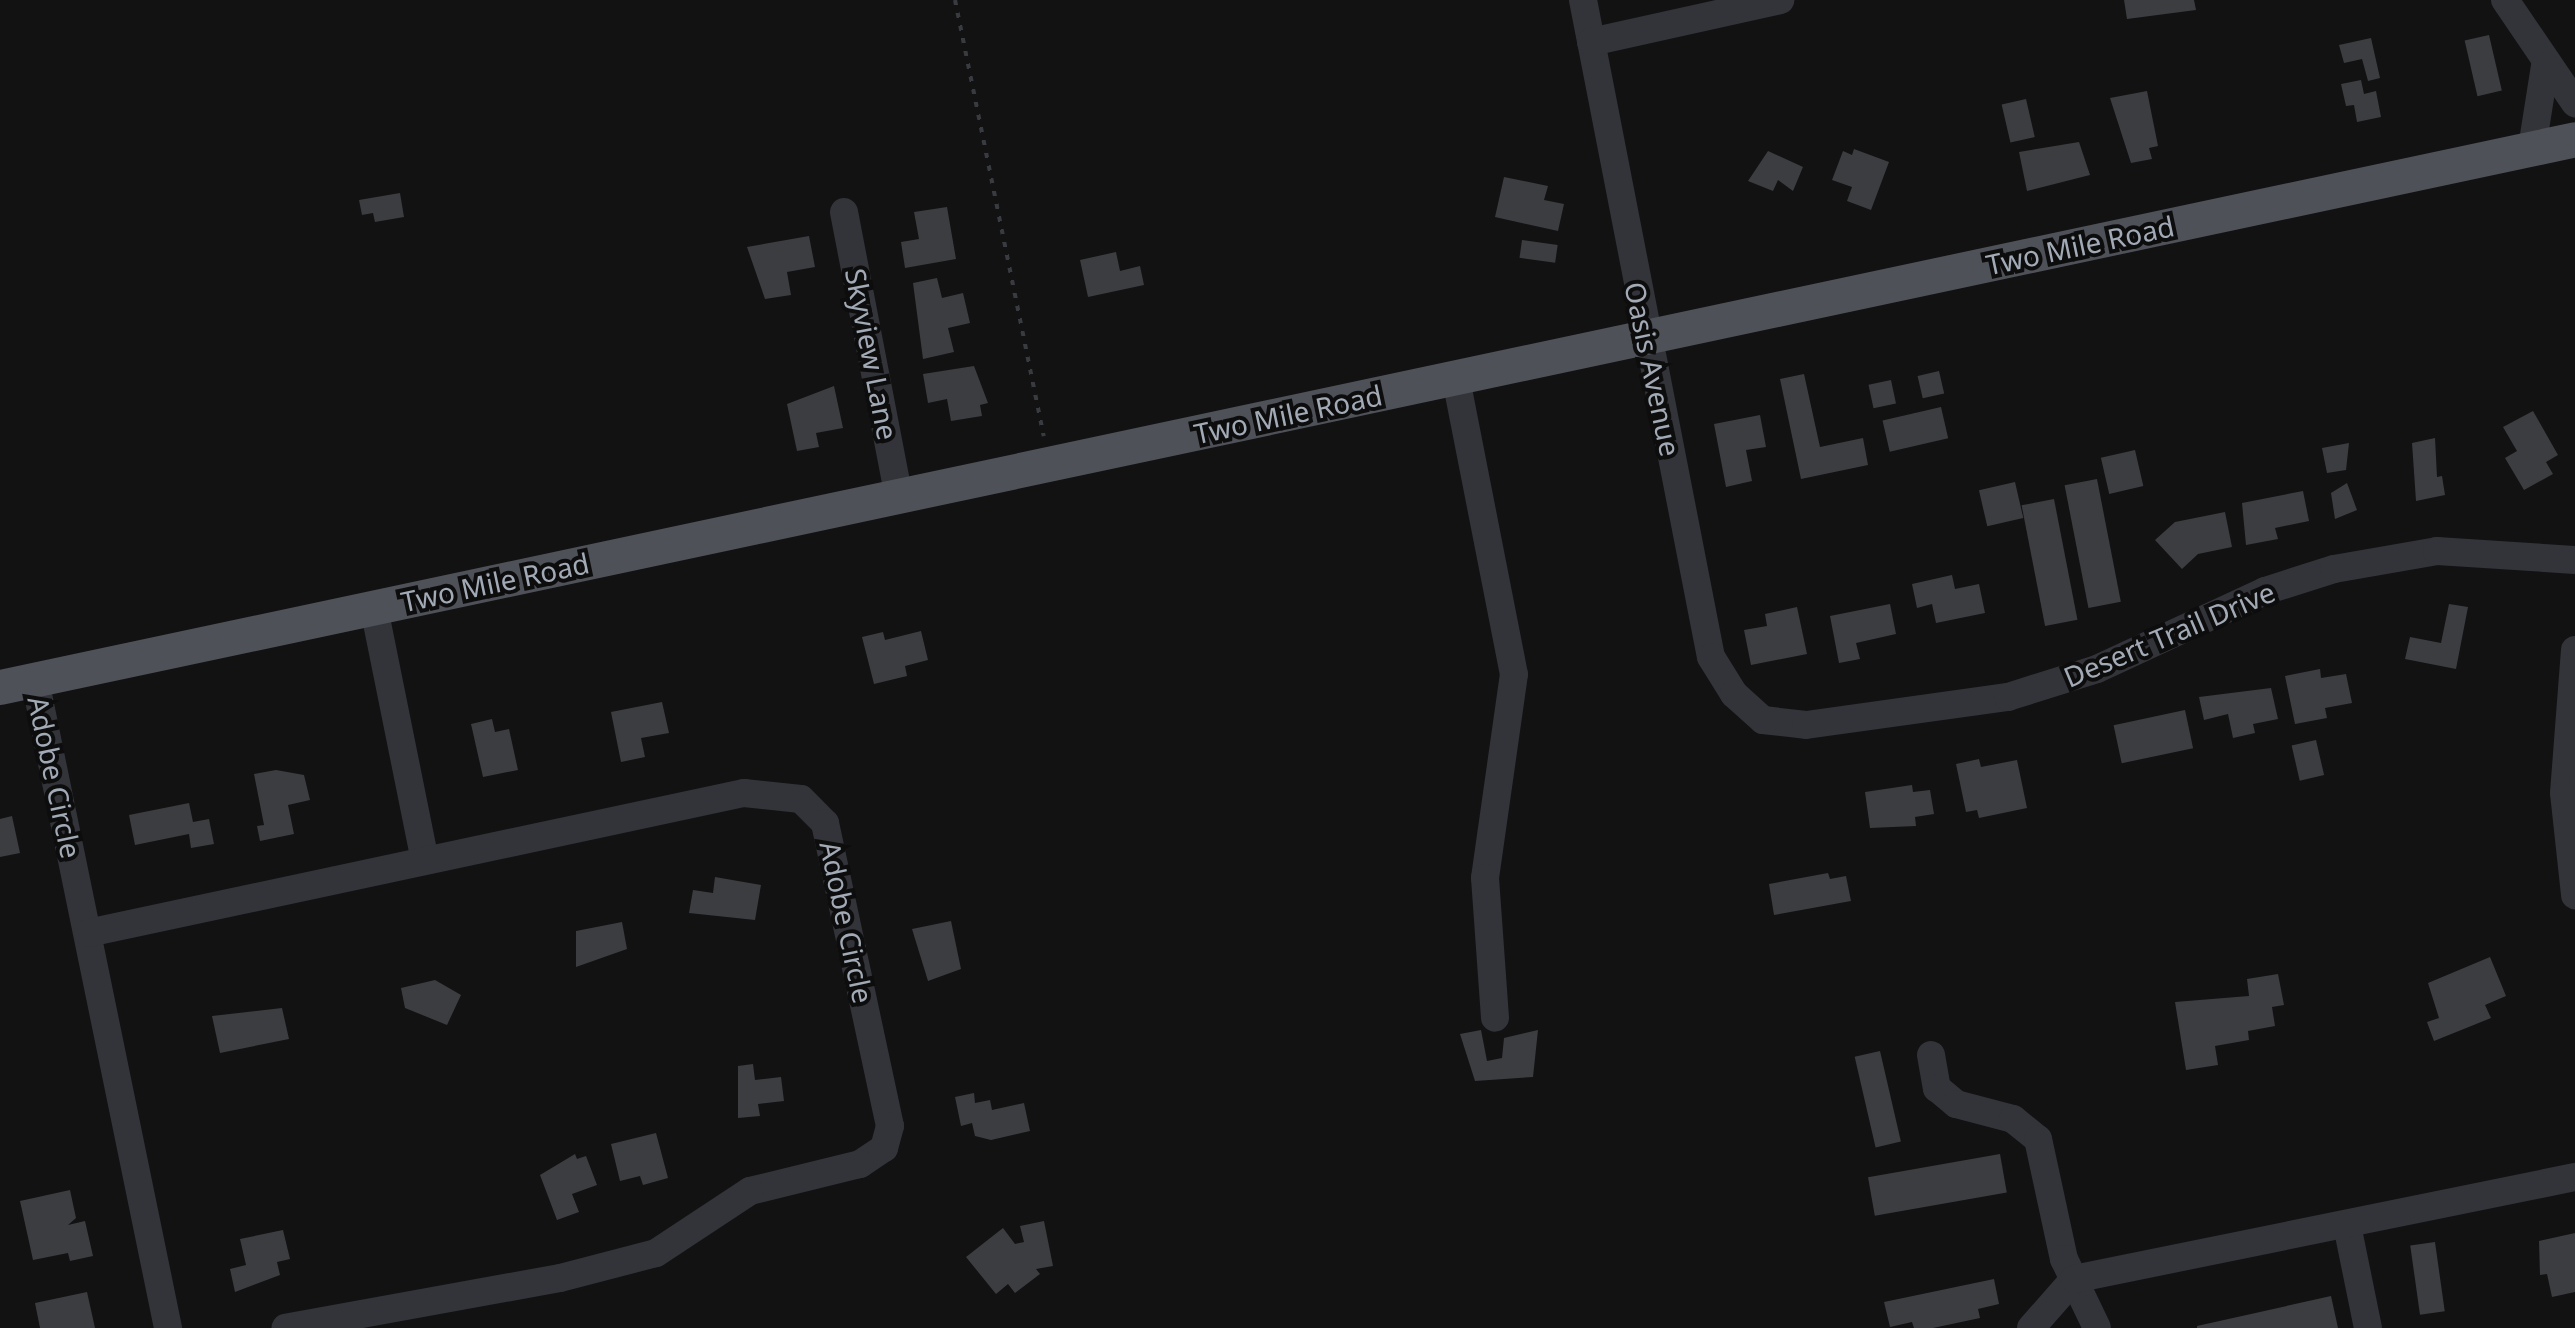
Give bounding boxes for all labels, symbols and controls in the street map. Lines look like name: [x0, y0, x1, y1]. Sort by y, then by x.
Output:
street label: Two Mile Road: [1983, 209, 2177, 281]
street label: Skyview Lane: [839, 265, 905, 443]
street label: Oasis Avenue: [1618, 279, 1688, 459]
street label: Two Mile Road: [1191, 378, 1385, 450]
street label: Two Mile Road: [398, 546, 592, 618]
street label: Desert Trail Drive: [2058, 574, 2280, 694]
street label: Adobe Circle: [21, 693, 89, 861]
street label: Adobe Circle: [813, 838, 881, 1006]

